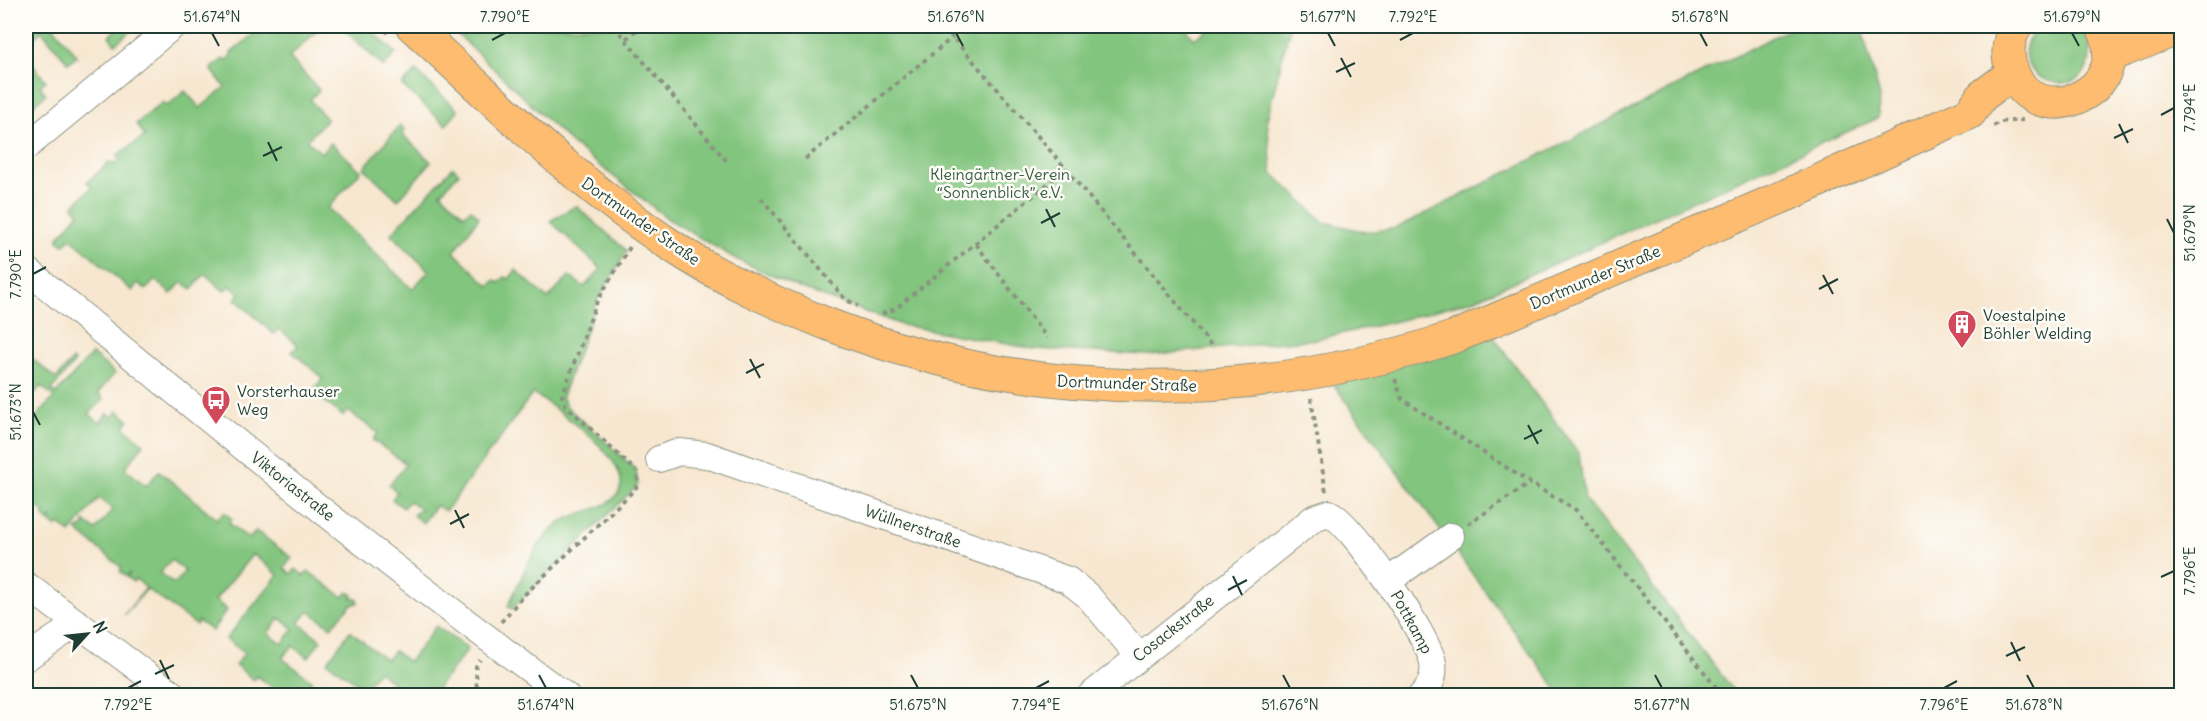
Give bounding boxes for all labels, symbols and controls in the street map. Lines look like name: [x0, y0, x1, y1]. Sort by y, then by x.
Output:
text: 51.674°N: [183, 7, 241, 26]
text: 7.790°E: [480, 7, 530, 26]
text: 51.676°N: [927, 7, 985, 26]
text: 51.677°N: [1300, 7, 1356, 26]
text: 7.792°E: [1389, 7, 1437, 26]
text: 51.678°N: [1671, 7, 1729, 26]
text: 51.679°N: [2043, 7, 2101, 26]
text: 7.794°E: [2180, 83, 2199, 132]
park label: Kleingärtner-Verein “Sonnenblick” e.V.: [930, 164, 1070, 202]
street label: Dortmunder Straße: [578, 173, 704, 269]
text: 51.679°N: [2180, 204, 2199, 262]
street label: Dortmunder Straße: [1527, 240, 1663, 314]
text: 7.790°E: [6, 249, 25, 299]
place label: Voestalpine Böhler Welding: [1983, 305, 2092, 343]
building icon: Voestalpine Böhler Welding: [1946, 308, 1978, 350]
street label: Dortmunder Straße: [1057, 371, 1197, 395]
place label: Vorsterhauser Weg: [237, 381, 340, 419]
text: 51.673°N: [6, 383, 25, 441]
bus stop icon: Vorsterhauser Weg: [200, 384, 232, 426]
street label: Viktoriastraße: [247, 447, 339, 525]
street label: Wüllnerstraße: [862, 500, 964, 552]
text: 7.796°E: [2180, 546, 2199, 595]
street label: Pottkamp: [1386, 587, 1438, 657]
street label: Cosackstraße: [1128, 590, 1218, 666]
north arrow: [57, 604, 117, 664]
text: N: [89, 618, 112, 637]
text: 7.792°E: [104, 695, 152, 714]
text: 51.674°N: [517, 695, 575, 714]
text: 51.675°N: [889, 695, 947, 714]
text: 7.794°E: [1012, 695, 1061, 714]
text: 51.676°N: [1261, 695, 1319, 714]
text: 51.677°N: [1634, 695, 1690, 714]
text: 7.796°E: [1920, 695, 1969, 714]
text: 51.678°N: [2005, 695, 2063, 714]

